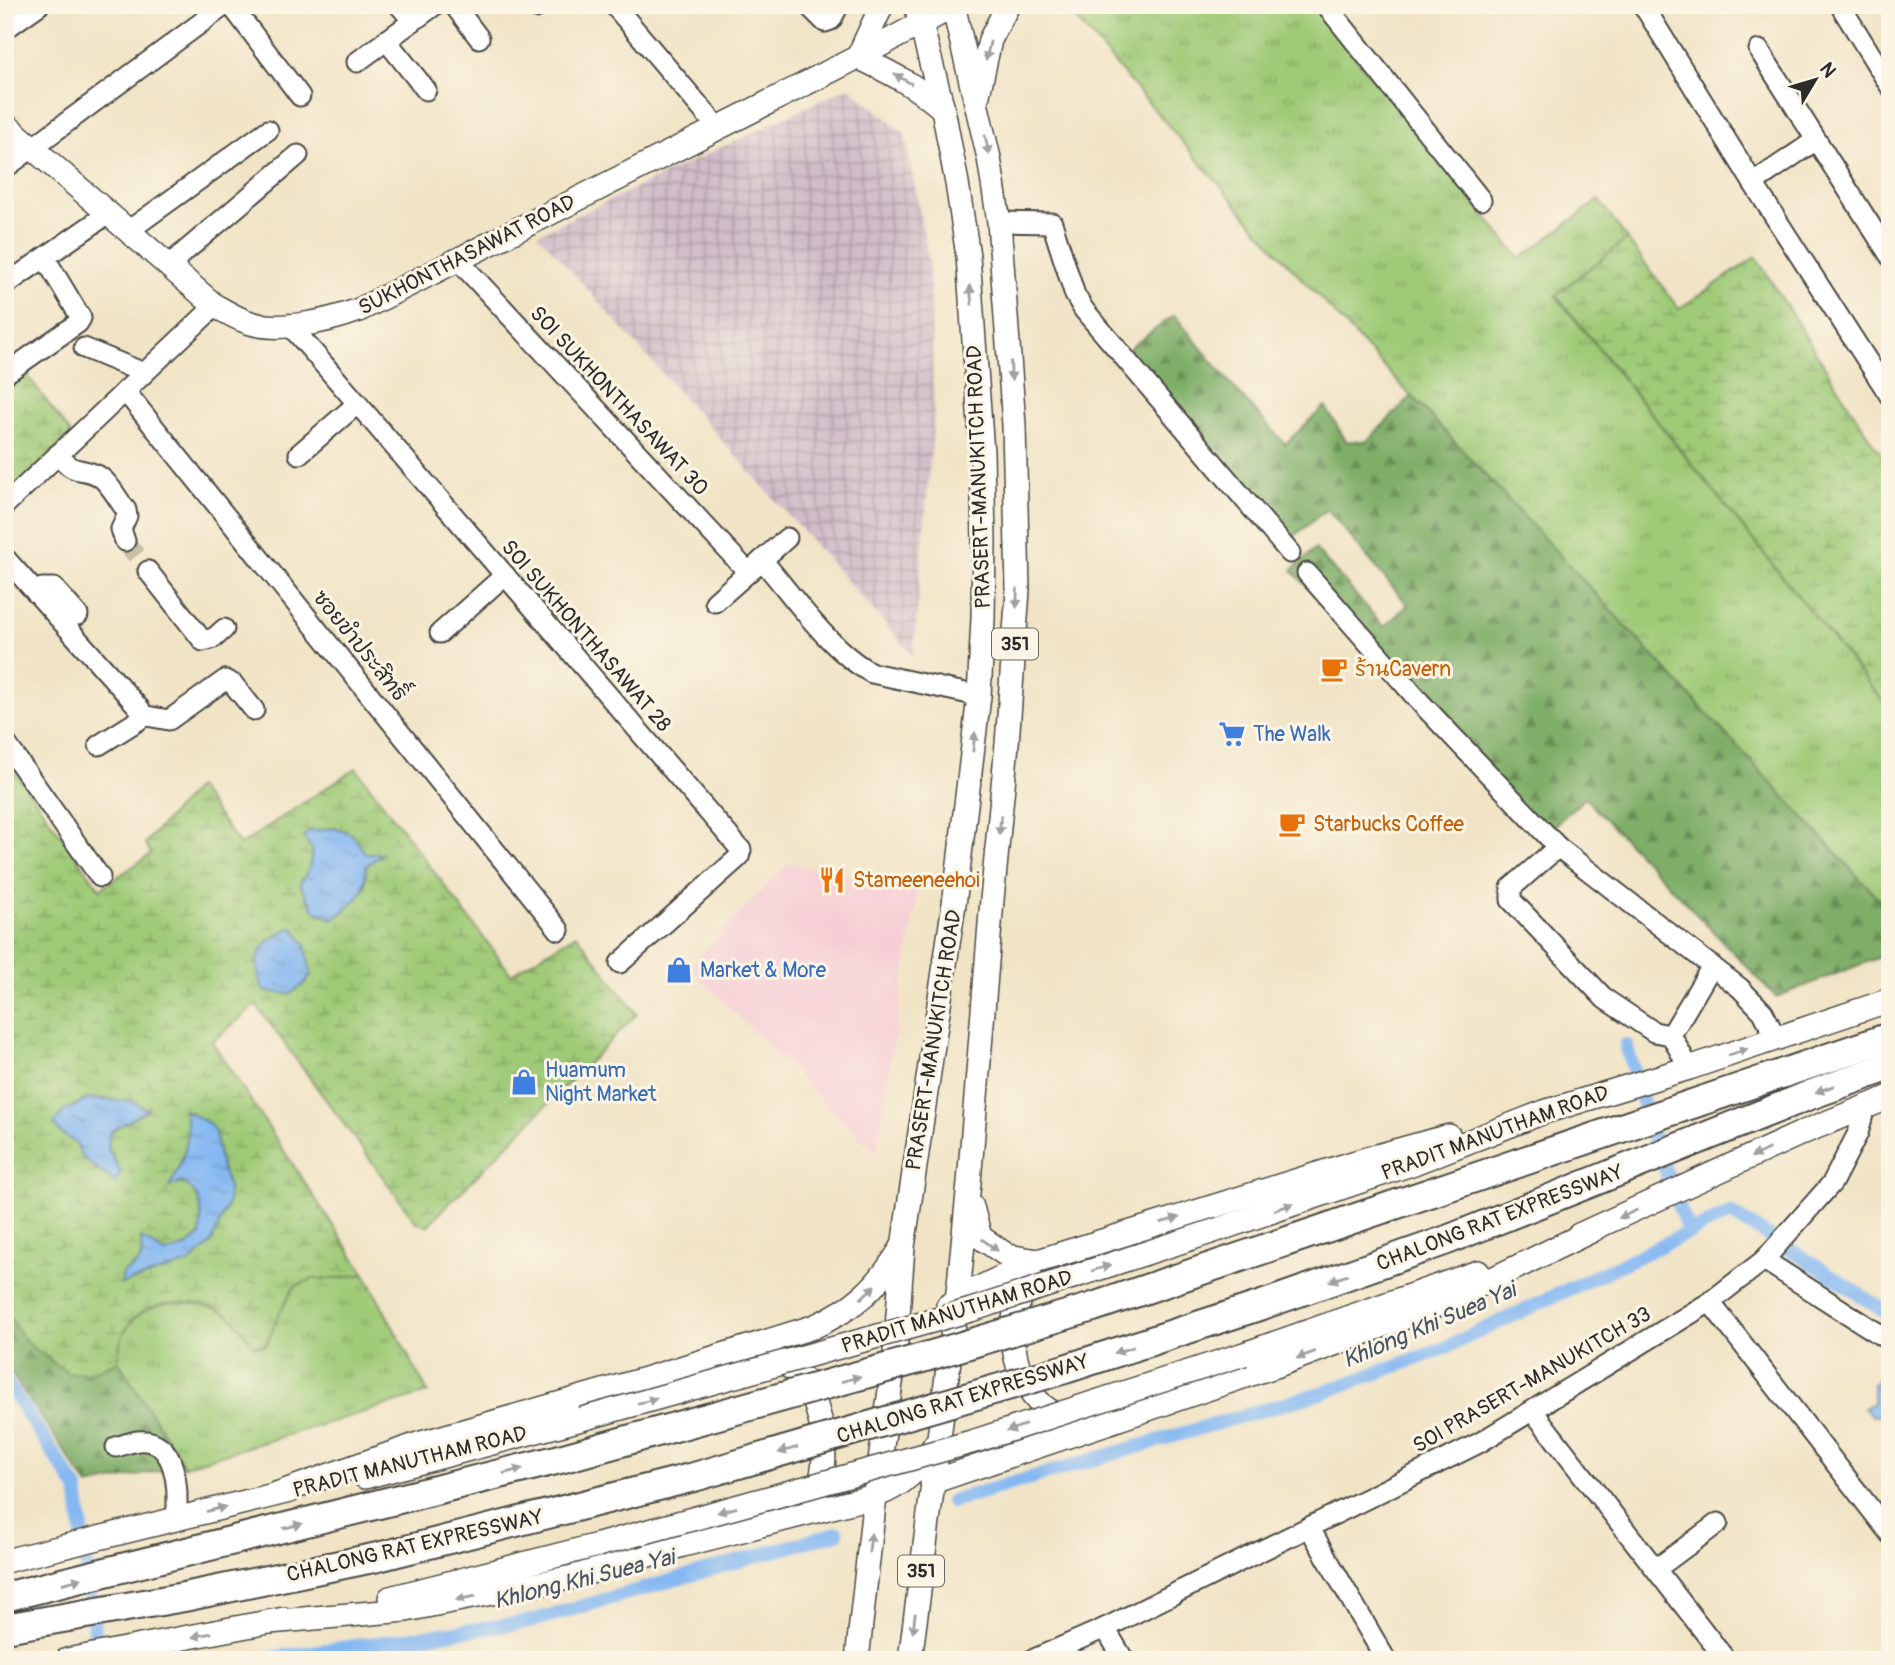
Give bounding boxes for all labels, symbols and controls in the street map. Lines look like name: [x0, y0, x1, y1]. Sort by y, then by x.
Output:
one-way arrow: [982, 40, 993, 62]
north arrow: [1780, 46, 1850, 116]
text: N: [1814, 58, 1841, 83]
one-way arrow: [893, 73, 912, 85]
one-way arrow: [981, 134, 992, 156]
street label: SUKHONTHASAWAT ROAD: [354, 189, 580, 321]
one-way arrow: [965, 284, 976, 306]
street label: SOI SUKHONTHASAWAT 30: [524, 300, 714, 502]
street label: PRASERT-MANUKITCH ROAD: [961, 345, 997, 609]
one-way arrow: [1006, 360, 1017, 382]
street label: SOI SUKHONTHASAWAT 28: [495, 534, 677, 738]
street label: ซอยขำประสิทธิ์: [307, 582, 417, 707]
one-way arrow: [1012, 587, 1023, 609]
road number: 351: [992, 628, 1038, 660]
cafe icon: ร้านCavern: [1319, 654, 1349, 684]
place label: ร้านCavern: [1355, 656, 1451, 683]
supermarket icon: The Walk: [1217, 719, 1247, 749]
place label: The Walk: [1253, 721, 1331, 748]
one-way arrow: [968, 731, 979, 753]
cafe icon: Starbucks Coffee: [1277, 809, 1307, 839]
place label: Starbucks Coffee: [1313, 811, 1465, 838]
one-way arrow: [995, 814, 1006, 836]
restaurant icon: Stameeneehoi: [817, 865, 847, 895]
place label: Stameeneehoi: [853, 867, 980, 894]
street label: PRASERT-MANUKITCH ROAD: [900, 908, 968, 1172]
shop icon: Market & More: [664, 955, 694, 985]
place label: Market & More: [700, 957, 827, 984]
one-way arrow: [1728, 1046, 1749, 1056]
place label: Huamum Night Market: [545, 1057, 657, 1108]
shop icon: Huamum Night Market: [509, 1067, 539, 1097]
street label: PRADIT MANUTHAM ROAD: [1378, 1079, 1612, 1187]
one-way arrow: [1815, 1084, 1836, 1095]
one-way arrow: [1749, 1148, 1770, 1159]
street label: CHALONG RAT EXPRESSWAY: [1373, 1158, 1627, 1278]
one-way arrow: [1274, 1201, 1295, 1212]
one-way arrow: [1618, 1208, 1638, 1220]
one-way arrow: [1160, 1214, 1181, 1224]
one-way arrow: [981, 1237, 999, 1251]
one-way arrow: [1091, 1263, 1112, 1273]
street label: PRADIT MANUTHAM ROAD: [838, 1264, 1076, 1360]
one-way arrow: [1329, 1273, 1350, 1284]
water label: Khlong Khi Suea Yai: [1338, 1274, 1523, 1374]
one-way arrow: [860, 1284, 877, 1300]
street label: SOI PRASERT-MANUKITCH 33: [1408, 1301, 1656, 1459]
one-way arrow: [1113, 1345, 1134, 1356]
street label: CHALONG RAT EXPRESSWAY: [834, 1348, 1092, 1450]
one-way arrow: [1295, 1350, 1316, 1361]
one-way arrow: [841, 1373, 862, 1383]
one-way arrow: [637, 1395, 659, 1406]
street label: PRADIT MANUTHAM ROAD: [290, 1420, 530, 1504]
one-way arrow: [1005, 1423, 1026, 1434]
one-way arrow: [778, 1446, 799, 1456]
one-way arrow: [502, 1465, 524, 1476]
one-way arrow: [205, 1503, 227, 1514]
street label: CHALONG RAT EXPRESSWAY: [284, 1503, 546, 1589]
one-way arrow: [715, 1505, 737, 1516]
one-way arrow: [282, 1520, 304, 1531]
one-way arrow: [864, 1532, 875, 1554]
water label: Khlong Khi Suea Yai: [491, 1542, 681, 1615]
road number: 351: [898, 1555, 944, 1586]
one-way arrow: [61, 1575, 83, 1586]
one-way arrow: [455, 1593, 477, 1604]
one-way arrow: [909, 1612, 920, 1634]
one-way arrow: [191, 1630, 213, 1641]

